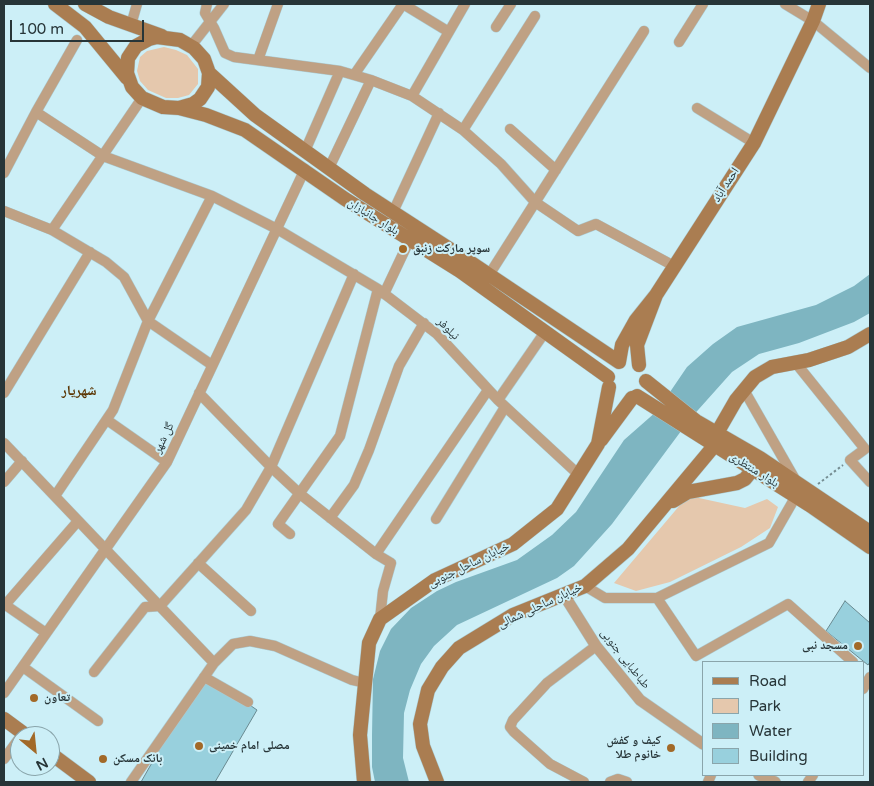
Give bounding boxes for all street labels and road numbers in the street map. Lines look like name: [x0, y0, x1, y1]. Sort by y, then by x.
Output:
street label: احمد آباد: [710, 165, 742, 205]
street label: بلوار جانبازان: [345, 196, 401, 238]
street label: نیلوفر: [434, 315, 462, 343]
street label: گل شهر: [150, 420, 178, 456]
street label: بلوار منتظری: [727, 449, 781, 491]
street label: خیابان ساحل جنوبی: [426, 539, 512, 591]
street label: خیابان ساحلی شمالی: [496, 580, 584, 632]
street label: طباطبایی جنوبی: [597, 626, 653, 692]

